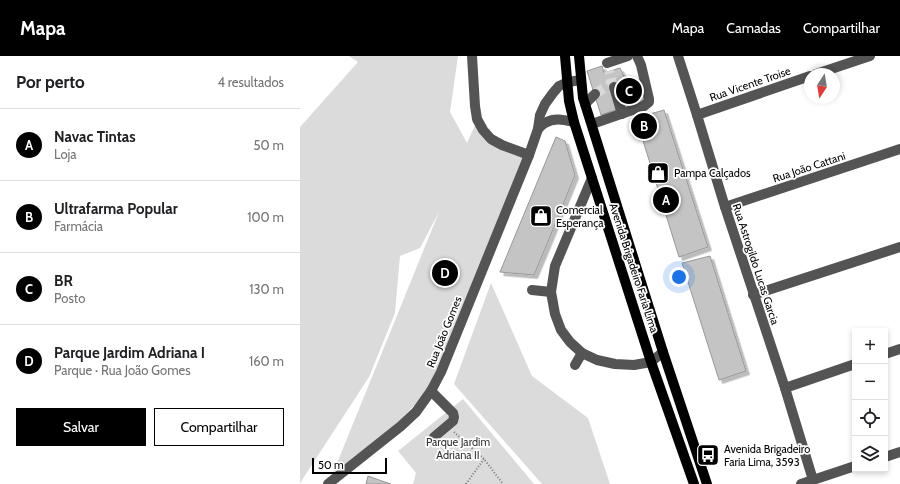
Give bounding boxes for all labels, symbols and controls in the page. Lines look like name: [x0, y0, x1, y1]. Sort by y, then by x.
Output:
text: Mapa: [20, 17, 66, 40]
text: Mapa: [672, 19, 704, 37]
text: Camadas: [726, 19, 781, 37]
text: Compartilhar: [803, 19, 880, 37]
street label: Rua Vicente Troise: [708, 63, 793, 104]
north arrow: [804, 68, 840, 104]
text: Por perto: [16, 72, 85, 92]
text: 4 resultados: [217, 74, 284, 90]
pin: C: [616, 76, 642, 106]
pin: B: [631, 111, 657, 141]
text: Navac Tintas: [54, 128, 136, 146]
text: A: [25, 137, 33, 153]
text: 50 m: [254, 137, 284, 153]
text: Loja: [54, 146, 77, 162]
street label: Rua João Cattani: [771, 149, 847, 185]
shop icon: Pampa Calçados: [645, 160, 671, 186]
place label: Pampa Calçados: [674, 166, 751, 180]
pin: A: [653, 185, 679, 215]
text: Ultrafarma Popular: [54, 200, 178, 218]
street label: Avenida Brigadeiro Faria Lima: [606, 201, 662, 335]
street label: Rua Astrogildo Lucas Garcia: [730, 202, 782, 327]
shop icon: Comercial Esperança: [528, 203, 554, 229]
place label: Comercial Esperança: [556, 203, 604, 230]
text: B: [25, 209, 33, 225]
text: 100 m: [247, 209, 284, 225]
text: Farmácia: [54, 218, 103, 234]
pin: D: [432, 258, 458, 288]
your location: [669, 267, 689, 287]
text: BR: [54, 272, 73, 290]
text: C: [25, 281, 33, 297]
text: 130 m: [249, 281, 284, 297]
text: Posto: [54, 290, 85, 306]
street label: Rua João Gomes: [423, 294, 465, 370]
map controls: [852, 328, 888, 472]
button: +: [852, 328, 888, 364]
text: Parque Jardim Adriana I: [54, 344, 205, 362]
text: D: [24, 353, 34, 369]
text: 160 m: [249, 353, 284, 369]
text: Parque · Rua João Gomes: [54, 362, 191, 378]
button: −: [852, 364, 888, 400]
button: locate: [852, 400, 888, 436]
button: Salvar: [16, 408, 146, 446]
button: Compartilhar: [154, 408, 284, 446]
park label: Parque Jardim Adriana II: [426, 435, 490, 462]
button: layers: [852, 436, 888, 472]
bus stop icon: Avenida Brigadeiro Faria Lima, 3593: [695, 442, 721, 468]
place label: Avenida Brigadeiro Faria Lima, 3593: [724, 442, 810, 469]
scale bar: [312, 456, 387, 475]
text: 50 m: [318, 458, 344, 472]

